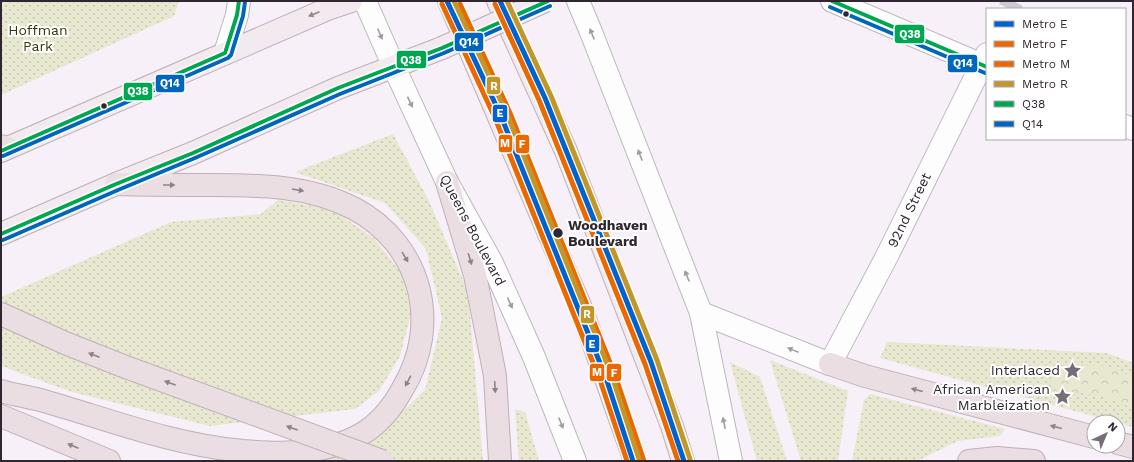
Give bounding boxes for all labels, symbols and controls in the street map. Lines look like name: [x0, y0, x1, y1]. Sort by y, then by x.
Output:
legend: [986, 8, 1126, 140]
unlabelled marker: [841, 9, 851, 19]
one-way arrow: [308, 12, 320, 18]
text: Metro E: [1022, 17, 1068, 31]
park label: Hoffman Park: [8, 22, 68, 54]
line badge: Q38: [894, 24, 925, 44]
one-way arrow: [377, 28, 383, 40]
one-way arrow: [589, 28, 595, 40]
text: Q38: [899, 28, 921, 41]
line badge: Q14: [454, 32, 484, 52]
text: Q14: [459, 36, 479, 49]
text: Metro F: [1022, 37, 1067, 51]
line badge: Q38: [396, 50, 427, 69]
text: Q38: [400, 54, 422, 67]
line badge: Q14: [947, 54, 978, 73]
text: Q14: [953, 57, 973, 70]
text: Metro M: [1022, 57, 1070, 71]
line badge: Q14: [155, 74, 185, 93]
line badge: R: [486, 76, 501, 95]
text: Q14: [160, 77, 180, 90]
text: Metro R: [1022, 77, 1068, 91]
text: R: [490, 80, 498, 93]
line badge: Q38: [123, 82, 153, 101]
text: Q38: [127, 85, 149, 98]
one-way arrow: [407, 96, 413, 108]
text: Q38: [1022, 97, 1045, 111]
unlabelled marker: [99, 101, 109, 111]
line badge: E: [492, 104, 508, 123]
text: E: [497, 107, 504, 120]
text: Q14: [1022, 117, 1043, 131]
line badge: M: [498, 134, 513, 153]
line badge: F: [515, 134, 530, 154]
text: M: [500, 137, 510, 150]
text: F: [519, 138, 526, 151]
one-way arrow: [636, 149, 642, 161]
street label: 92nd Street: [884, 170, 934, 250]
street label: Queens Boulevard: [437, 172, 509, 288]
one-way arrow: [163, 182, 176, 188]
one-way arrow: [292, 187, 305, 193]
place label: Woodhaven Boulevard: [568, 217, 648, 249]
marker: Woodhaven Boulevard: [551, 226, 565, 240]
one-way arrow: [401, 251, 408, 263]
one-way arrow: [467, 254, 473, 266]
one-way arrow: [684, 271, 690, 282]
one-way arrow: [507, 297, 513, 309]
line badge: R: [580, 305, 595, 324]
text: R: [583, 308, 591, 321]
line badge: E: [585, 334, 600, 353]
text: E: [589, 338, 596, 351]
one-way arrow: [787, 346, 799, 352]
one-way arrow: [88, 351, 100, 357]
place icon: Interlaced: [1063, 360, 1083, 380]
place label: Interlaced: [991, 362, 1060, 378]
line badge: M: [589, 363, 605, 382]
line badge: F: [606, 363, 622, 382]
text: M: [592, 366, 602, 379]
text: F: [611, 367, 618, 380]
one-way arrow: [404, 375, 411, 387]
one-way arrow: [164, 380, 176, 386]
one-way arrow: [492, 381, 499, 393]
place label: African American Marbleization: [933, 381, 1050, 413]
one-way arrow: [911, 386, 923, 392]
place icon: African American Marbleization: [1053, 387, 1073, 407]
north arrow: [1086, 414, 1126, 454]
one-way arrow: [558, 417, 564, 429]
one-way arrow: [721, 417, 727, 429]
text: N: [1105, 420, 1120, 435]
one-way arrow: [1050, 424, 1062, 430]
one-way arrow: [286, 425, 298, 431]
one-way arrow: [67, 443, 78, 449]

